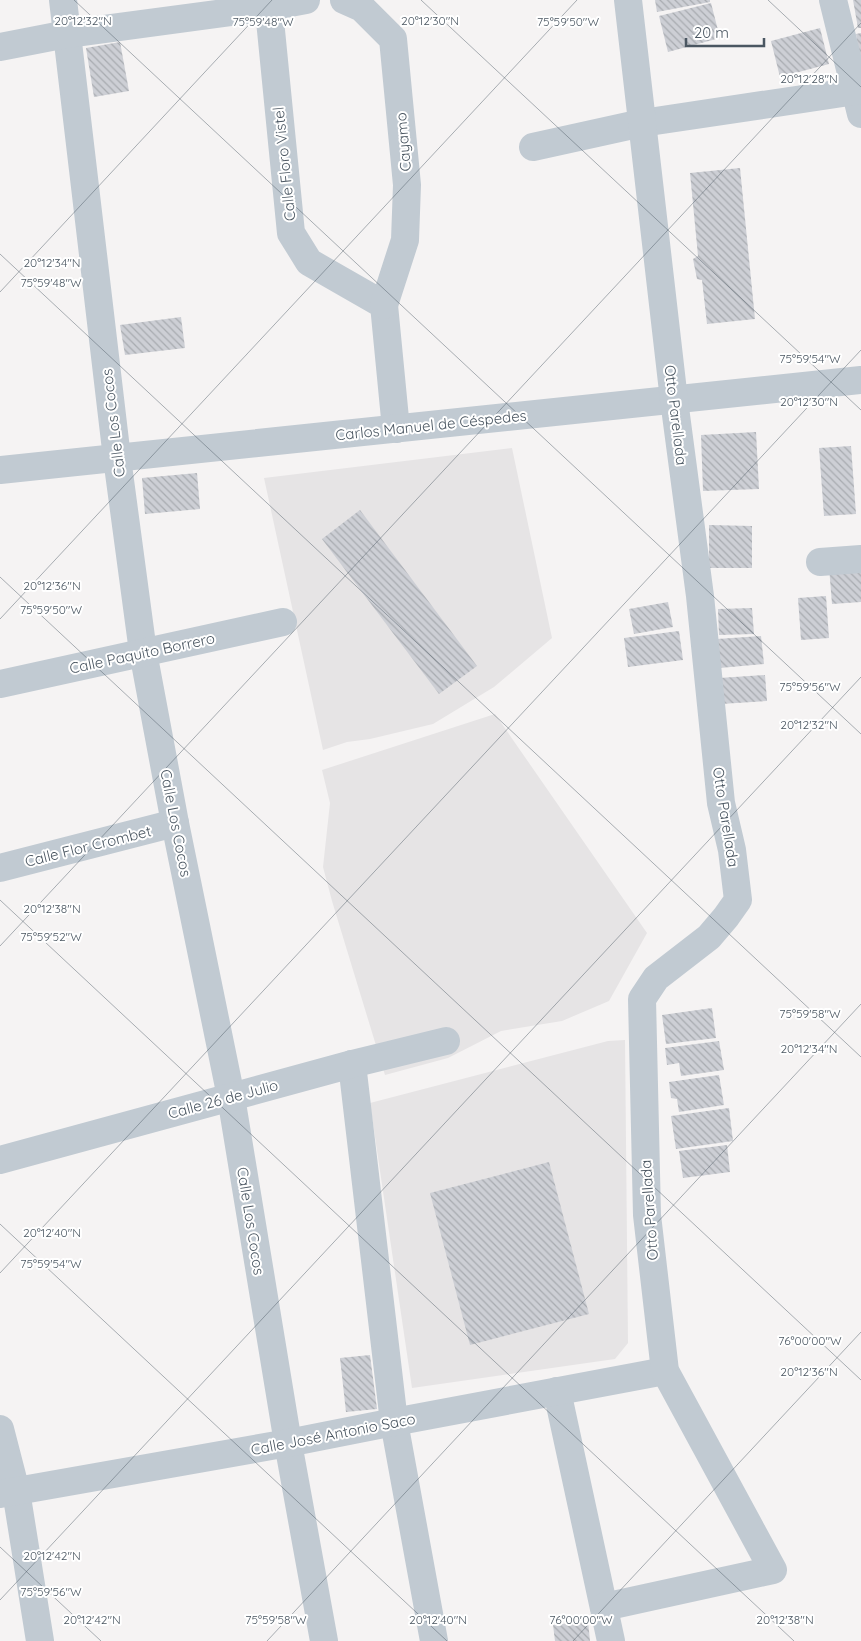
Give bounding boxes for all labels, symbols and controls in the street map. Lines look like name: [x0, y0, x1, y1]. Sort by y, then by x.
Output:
text: 20°12'32"N: [54, 13, 112, 28]
text: 20°12'30"N: [401, 13, 459, 28]
text: 75°59'48"W: [232, 14, 294, 29]
text: 75°59'50"W: [537, 14, 599, 29]
scale bar: [686, 15, 764, 47]
text: 20 m: [694, 23, 729, 42]
text: 20°12'28"N: [780, 71, 838, 86]
street label: Calle Floro Vistel: [269, 106, 299, 222]
street label: Cayamo: [391, 112, 415, 172]
text: 20°12'34"N: [23, 255, 81, 270]
text: 75°59'48"W: [20, 275, 82, 290]
text: 75°59'54"W: [779, 351, 841, 366]
street label: Otto Parellada: [660, 364, 692, 466]
street label: Calle Los Cocos: [97, 368, 129, 478]
text: 20°12'30"N: [780, 394, 838, 409]
street label: Carlos Manuel de Céspedes: [335, 406, 527, 444]
text: 20°12'36"N: [23, 578, 81, 593]
text: 75°59'50"W: [20, 602, 82, 617]
street label: Calle Paquito Borrero: [68, 628, 216, 678]
text: 75°59'56"W: [779, 679, 841, 694]
text: 20°12'32"N: [780, 717, 838, 732]
street label: Otto Parellada: [709, 766, 743, 868]
street label: Calle Los Cocos: [156, 768, 196, 878]
street label: Calle Flor Crombet: [23, 821, 153, 871]
text: 20°12'38"N: [23, 901, 81, 916]
text: 75°59'52"W: [20, 929, 82, 944]
text: 75°59'58"W: [779, 1006, 841, 1021]
text: 20°12'34"N: [780, 1041, 838, 1056]
street label: Calle 26 de Julio: [166, 1075, 280, 1123]
street label: Otto Parellada: [636, 1159, 662, 1261]
street label: Calle Los Cocos: [233, 1166, 269, 1276]
text: 20°12'40"N: [23, 1225, 81, 1240]
text: 75°59'54"W: [20, 1256, 82, 1271]
text: 76°00'00"W: [778, 1333, 842, 1348]
text: 20°12'36"N: [780, 1364, 838, 1379]
street label: Calle José Antonio Saco: [249, 1409, 417, 1459]
text: 20°12'42"N: [23, 1548, 81, 1563]
text: 75°59'56"W: [20, 1584, 82, 1599]
text: 20°12'42"N: [63, 1612, 121, 1627]
text: 75°59'58"W: [245, 1612, 307, 1627]
text: 20°12'40"N: [409, 1612, 467, 1627]
text: 76°00'00"W: [549, 1612, 613, 1627]
text: 20°12'38"N: [756, 1612, 814, 1627]

